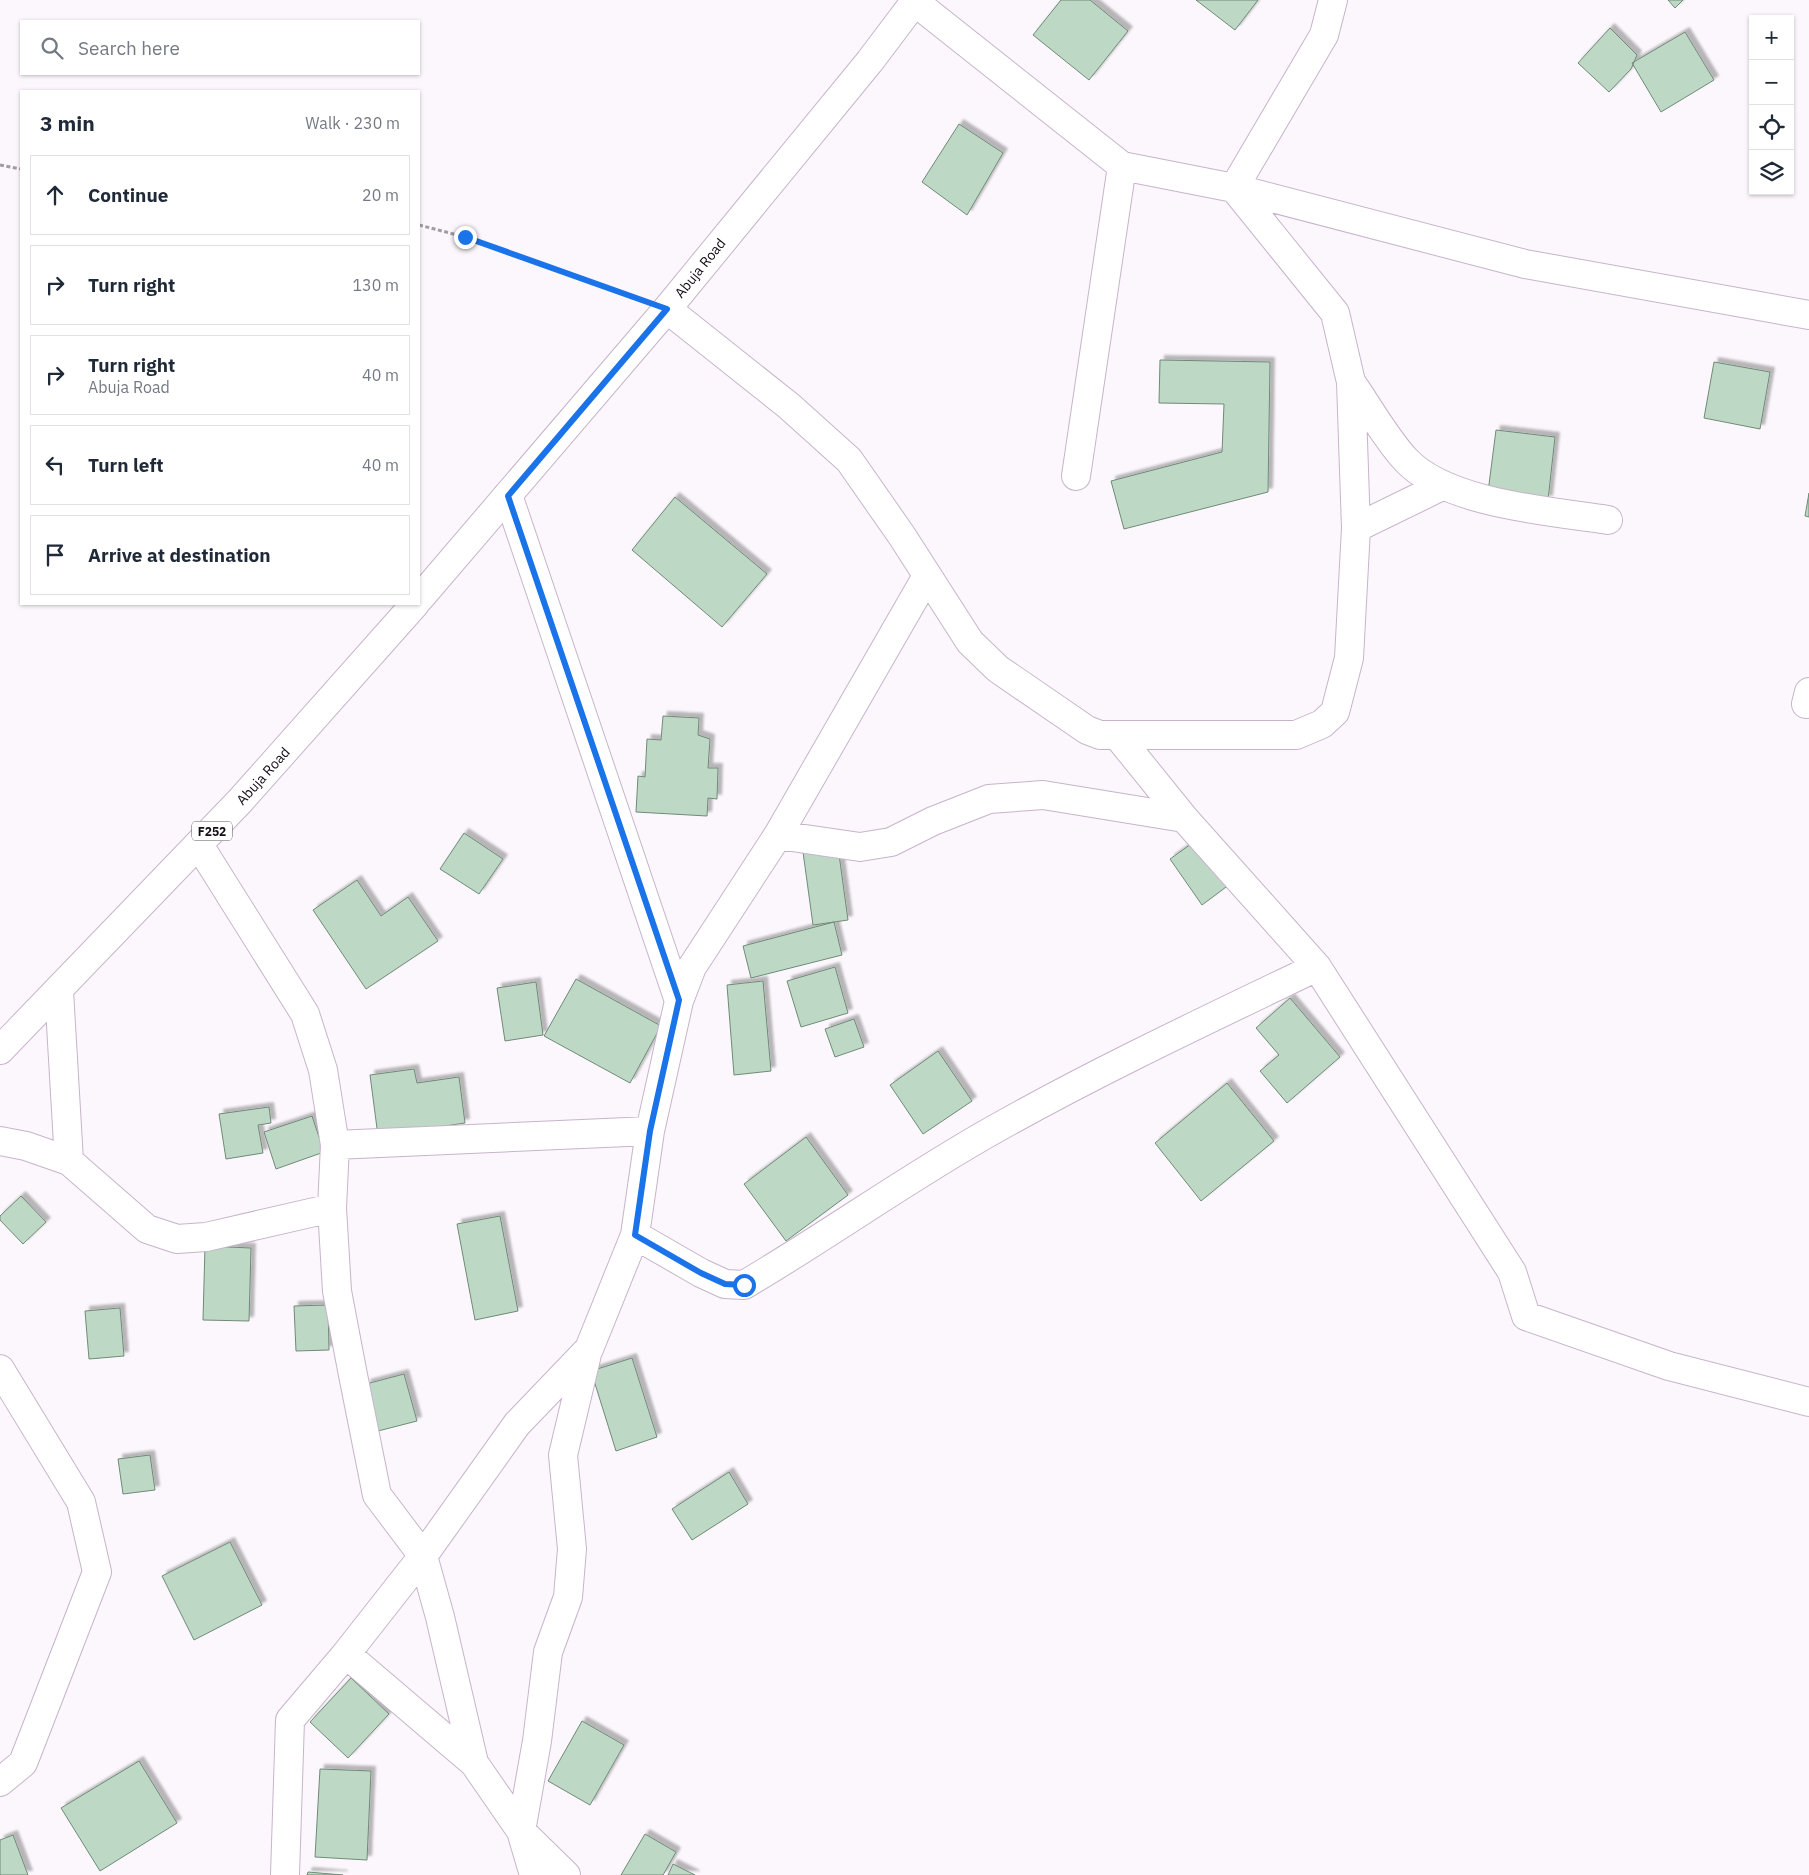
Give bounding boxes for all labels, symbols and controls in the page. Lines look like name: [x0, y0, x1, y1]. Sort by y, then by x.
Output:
map controls: [1749, 15, 1794, 195]
button: +: [1749, 15, 1794, 60]
search box: [20, 20, 420, 75]
icon: search: [38, 34, 66, 62]
text: Search here: [78, 36, 180, 60]
button: −: [1749, 60, 1794, 105]
button: locate: [1749, 105, 1794, 150]
text: 3 min: [40, 109, 95, 137]
text: Walk · 230 m: [305, 113, 400, 133]
button: layers: [1749, 150, 1794, 195]
icon: ahead: [41, 181, 69, 209]
text: Continue: [88, 183, 168, 207]
text: 20 m: [362, 185, 399, 205]
route end: [454, 226, 477, 249]
street label: Abuja Road: [671, 235, 729, 301]
icon: right: [41, 271, 69, 299]
text: Turn right: [88, 273, 175, 297]
text: 130 m: [352, 275, 399, 295]
text: Turn right: [88, 353, 175, 377]
icon: right: [41, 361, 69, 389]
text: 40 m: [362, 365, 399, 385]
text: Abuja Road: [88, 377, 170, 397]
icon: left: [41, 451, 69, 479]
text: Turn left: [88, 453, 164, 477]
text: 40 m: [362, 455, 399, 475]
icon: arrive: [41, 541, 69, 569]
text: Arrive at destination: [88, 543, 271, 567]
street label: Abuja Road: [232, 743, 294, 809]
road number: F252: [192, 821, 232, 840]
route start: [733, 1274, 756, 1297]

